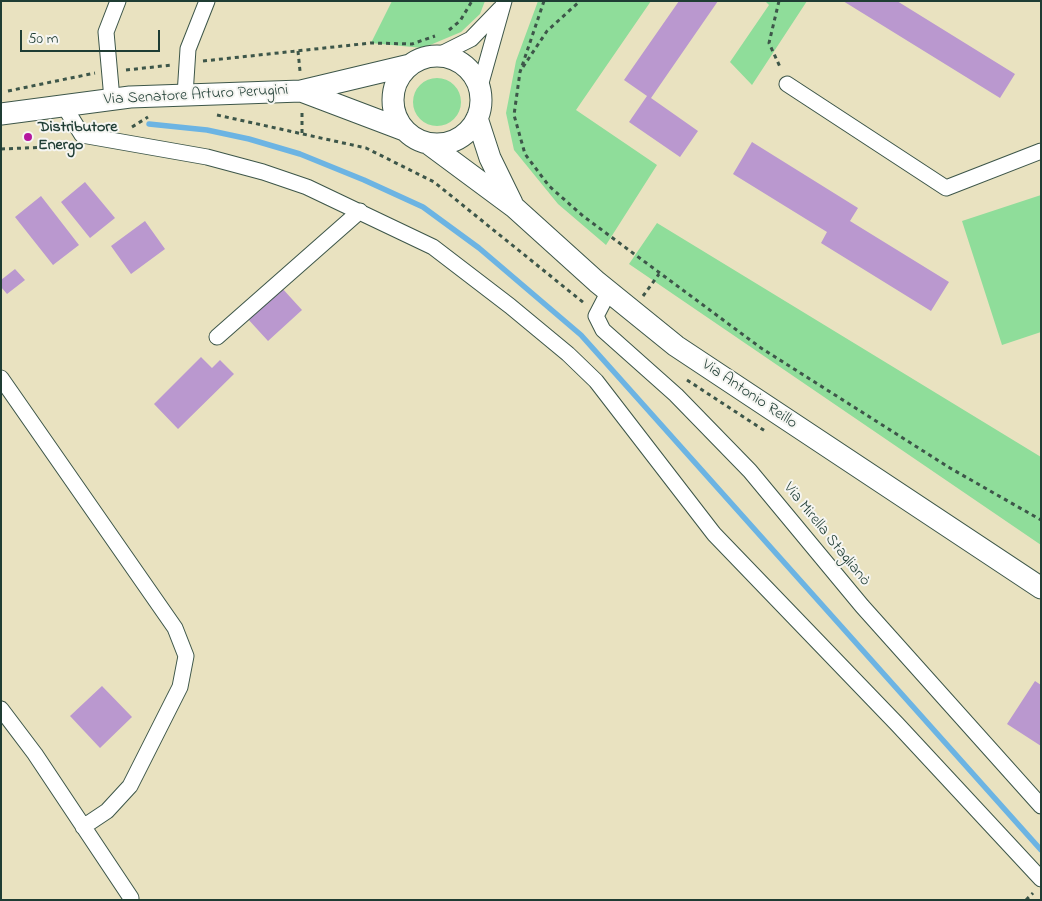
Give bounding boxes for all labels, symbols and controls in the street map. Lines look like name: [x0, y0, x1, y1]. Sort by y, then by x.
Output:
scale bar: [22, 20, 162, 52]
text: 50 m: [28, 28, 58, 50]
street label: Via Senatore Arturo Perugini: [103, 82, 289, 110]
place label: Distributore Energo: [38, 118, 117, 156]
marker: Distributore Energo: [22, 131, 34, 143]
street label: Via Antonio Reillo: [698, 356, 800, 434]
street label: Via Mirella Staglianò: [778, 479, 874, 591]

